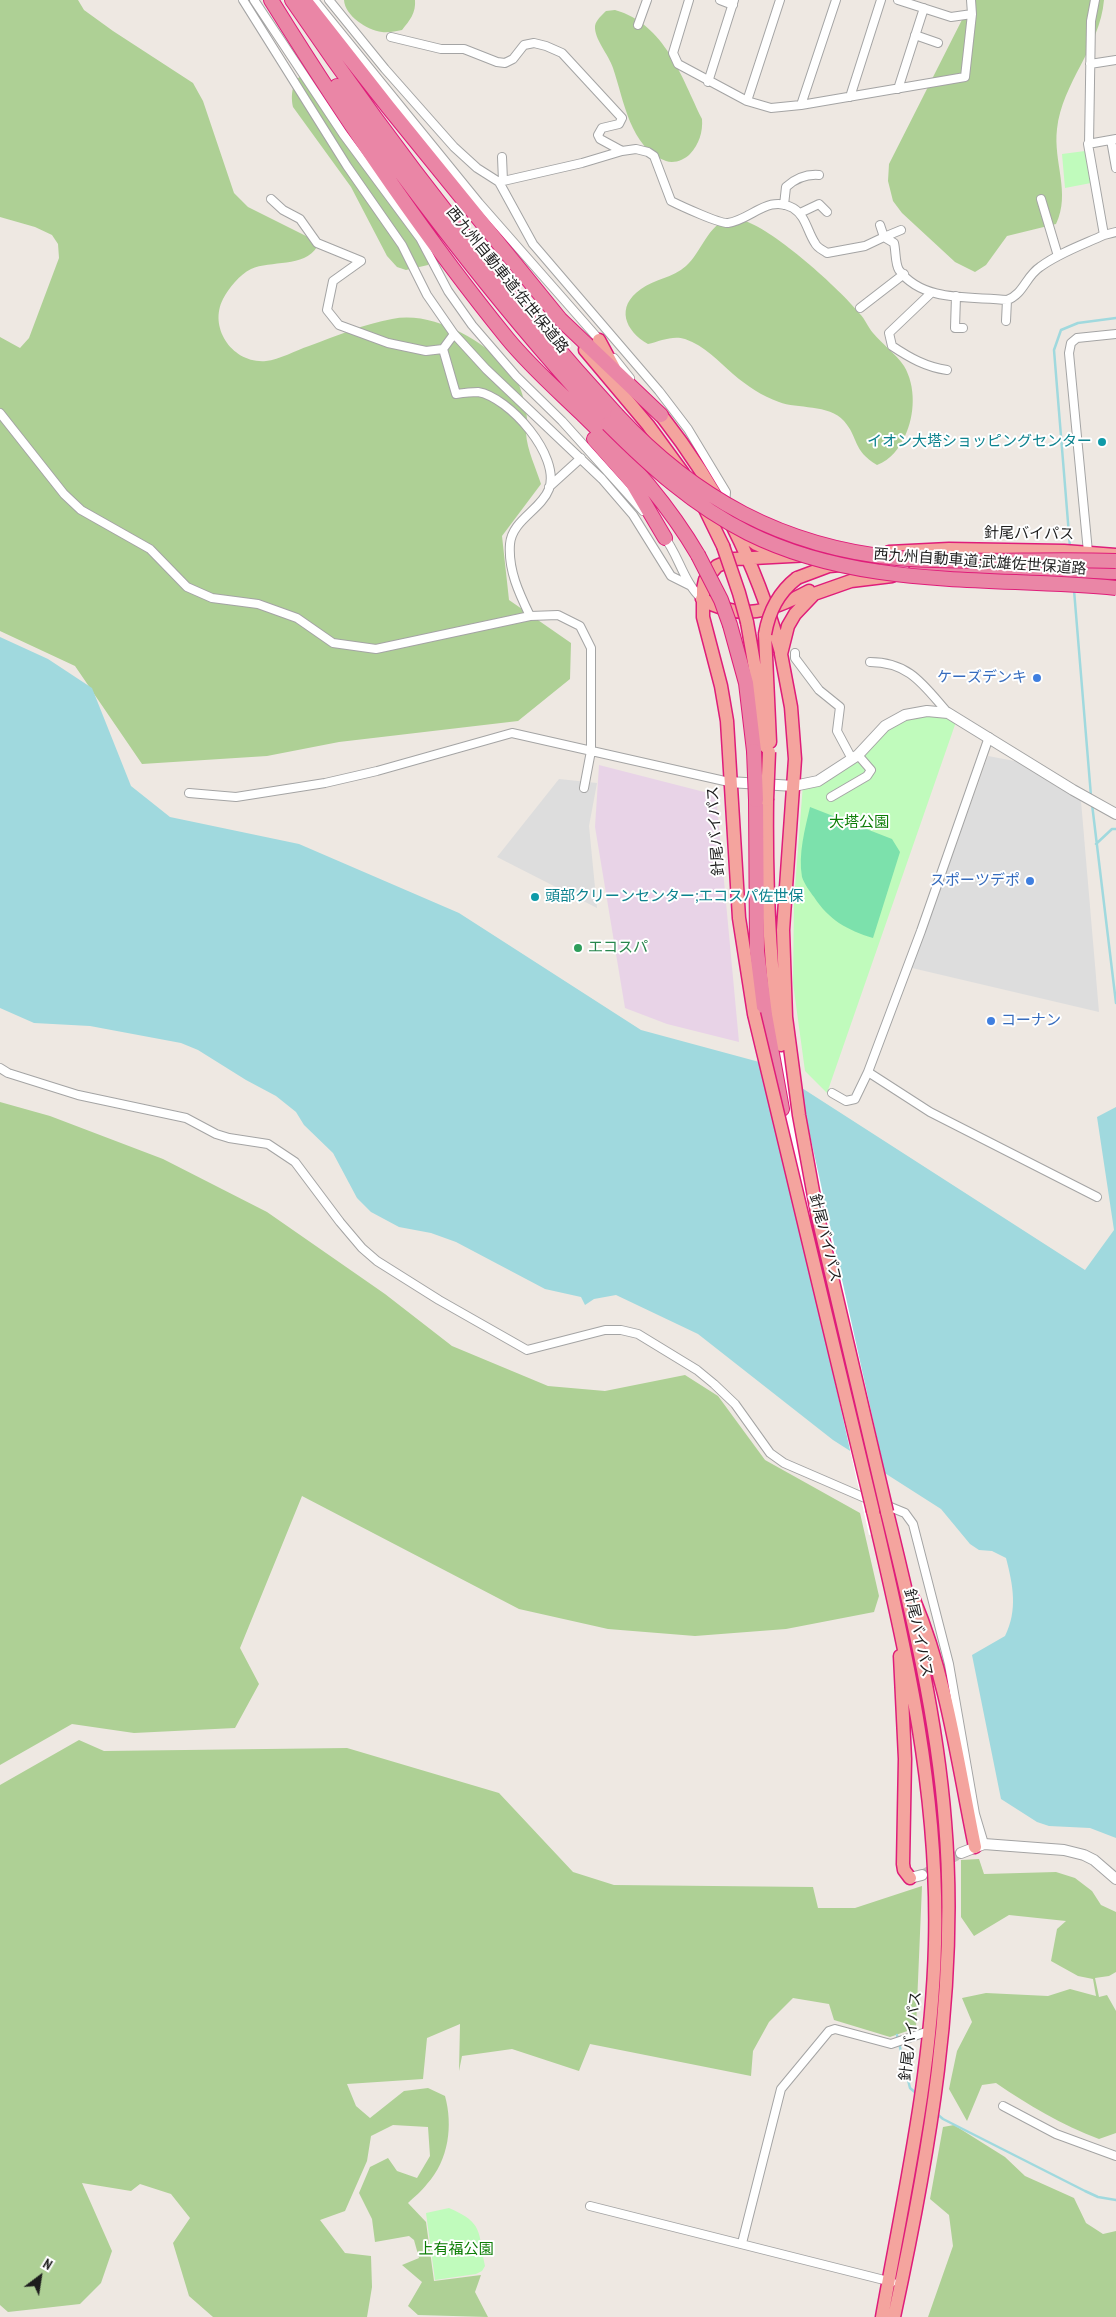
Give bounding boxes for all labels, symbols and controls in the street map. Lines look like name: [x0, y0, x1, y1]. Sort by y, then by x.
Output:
street label: 西九州自動車道;佐世保道路: [442, 203, 572, 357]
place label: イオン大塔ショッピングセンター: [867, 433, 1092, 451]
marker: イオン大塔ショッピングセンター: [1096, 436, 1108, 448]
street label: 針尾バイパス: [984, 524, 1074, 544]
street label: 西九州自動車道;武雄佐世保道路: [873, 546, 1087, 578]
place label: ケーズデンキ: [937, 669, 1027, 687]
marker: ケーズデンキ: [1031, 672, 1043, 684]
street label: 針尾バイパス: [704, 785, 728, 877]
park label: 大塔公園: [829, 814, 889, 832]
place label: スポーツデポ: [930, 872, 1020, 890]
marker: スポーツデポ: [1024, 875, 1036, 887]
place label: 頭部クリーンセンター;エコスパ佐世保: [545, 888, 803, 906]
marker: 頭部クリーンセンター;エコスパ佐世保: [529, 891, 541, 903]
place label: エコスパ: [588, 939, 648, 957]
marker: エコスパ: [572, 942, 584, 954]
place label: コーナン: [1001, 1012, 1061, 1030]
marker: コーナン: [985, 1015, 997, 1027]
street label: 針尾バイパス: [805, 1192, 845, 1284]
street label: 針尾バイパス: [900, 1587, 936, 1679]
street label: 針尾バイパス: [897, 1990, 925, 2082]
park label: 上有福公園: [419, 2241, 493, 2259]
north arrow: [15, 2252, 65, 2302]
text: N: [40, 2254, 56, 2274]

